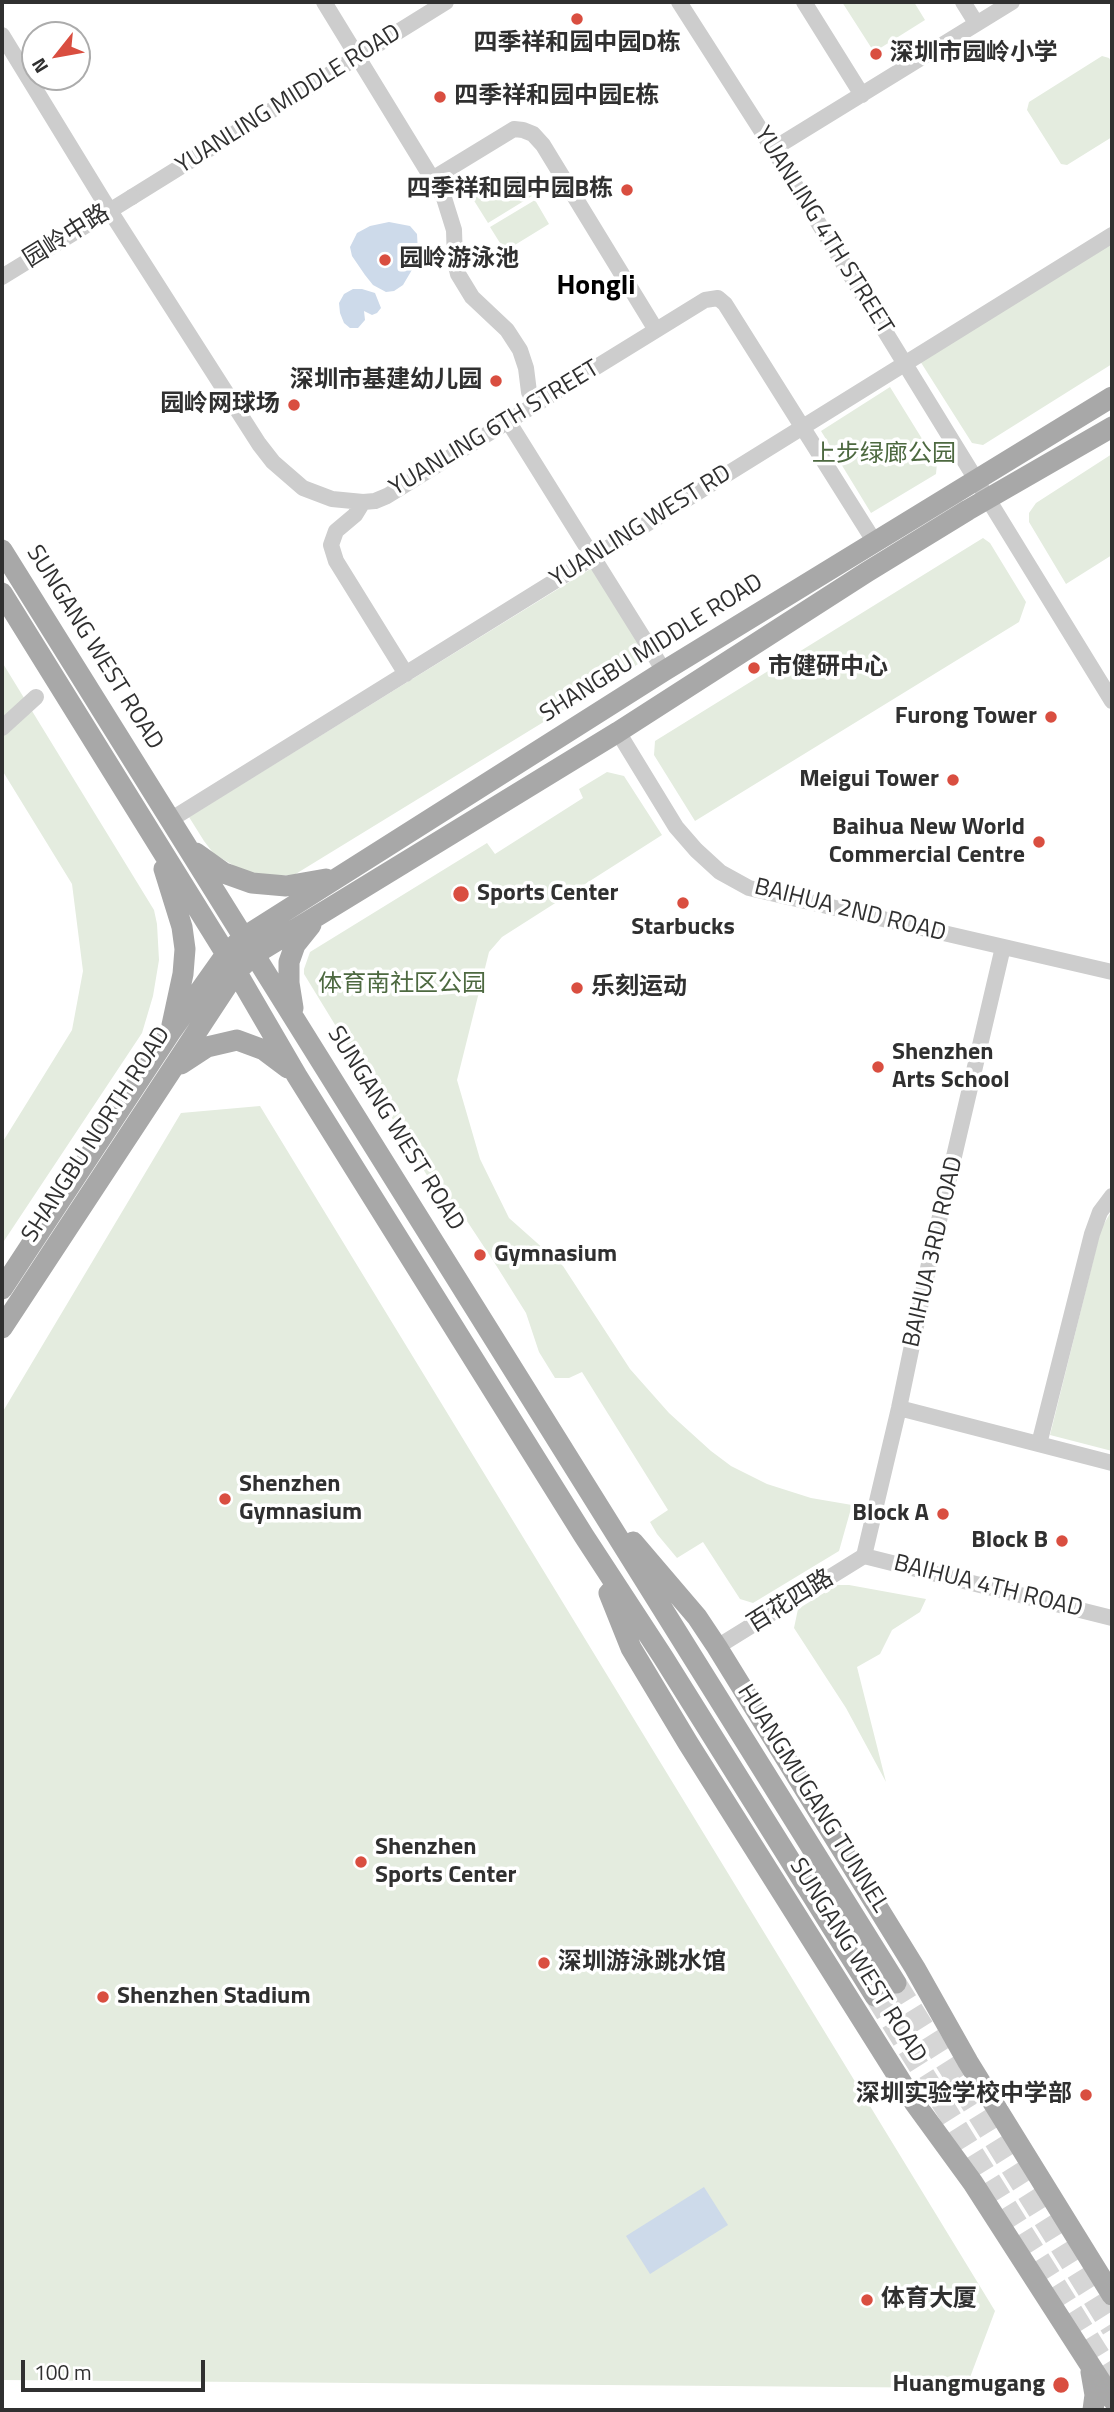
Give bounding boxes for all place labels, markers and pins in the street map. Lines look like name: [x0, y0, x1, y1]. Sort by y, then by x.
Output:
marker: 四季祥和园中园D栋: [569, 11, 585, 27]
place label: 四季祥和园中园D栋: [473, 30, 681, 58]
place label: 深圳市园岭小学: [890, 40, 1058, 68]
marker: 深圳市园岭小学: [868, 46, 884, 62]
place label: 四季祥和园中园E栋: [454, 83, 659, 111]
marker: 四季祥和园中园E栋: [432, 89, 448, 105]
place label: 四季祥和园中园B栋: [406, 176, 613, 204]
marker: 四季祥和园中园B栋: [619, 182, 635, 198]
place label: 园岭游泳池: [399, 246, 519, 274]
marker: 园岭游泳池: [377, 252, 393, 268]
place label: 深圳市基建幼儿园: [290, 367, 482, 395]
marker: 深圳市基建幼儿园: [488, 373, 504, 389]
place label: 园岭网球场: [160, 391, 280, 419]
marker: 园岭网球场: [286, 397, 302, 413]
place label: 市健研中心: [768, 654, 888, 682]
marker: 市健研中心: [746, 660, 762, 676]
place label: Furong Tower: [895, 703, 1037, 731]
marker: Furong Tower: [1043, 709, 1059, 725]
place label: Meigui Tower: [799, 766, 939, 794]
marker: Meigui Tower: [945, 772, 961, 788]
place label: Baihua New World Commercial Centre: [829, 814, 1025, 870]
marker: Baihua New World Commercial Centre: [1031, 834, 1047, 850]
place label: Sports Center: [477, 880, 618, 908]
marker: Sports Center: [451, 884, 471, 904]
marker: Starbucks: [675, 895, 691, 911]
place label: Starbucks: [631, 914, 735, 942]
place label: 乐刻运动: [591, 974, 687, 1002]
marker: 乐刻运动: [569, 980, 585, 996]
place label: Shenzhen Arts School: [892, 1039, 1010, 1095]
marker: Shenzhen Arts School: [870, 1059, 886, 1075]
place label: Gymnasium: [494, 1241, 617, 1269]
marker: Gymnasium: [472, 1247, 488, 1263]
place label: Shenzhen Gymnasium: [239, 1471, 362, 1527]
marker: Shenzhen Gymnasium: [217, 1491, 233, 1507]
place label: Block A: [852, 1500, 929, 1528]
marker: Block A: [935, 1506, 951, 1522]
place label: Block B: [971, 1527, 1048, 1555]
marker: Block B: [1054, 1533, 1070, 1549]
place label: Shenzhen Sports Center: [375, 1834, 516, 1890]
marker: Shenzhen Sports Center: [353, 1854, 369, 1870]
place label: 深圳游泳跳水馆: [558, 1949, 726, 1977]
marker: 深圳游泳跳水馆: [536, 1955, 552, 1971]
place label: Shenzhen Stadium: [117, 1983, 311, 2011]
marker: Shenzhen Stadium: [95, 1989, 111, 2005]
place label: 深圳实验学校中学部: [856, 2081, 1072, 2109]
marker: 深圳实验学校中学部: [1078, 2087, 1094, 2103]
place label: 体育大厦: [881, 2286, 977, 2314]
marker: 体育大厦: [859, 2292, 875, 2308]
place label: Huangmugang: [893, 2371, 1045, 2399]
marker: Huangmugang: [1051, 2375, 1071, 2395]

